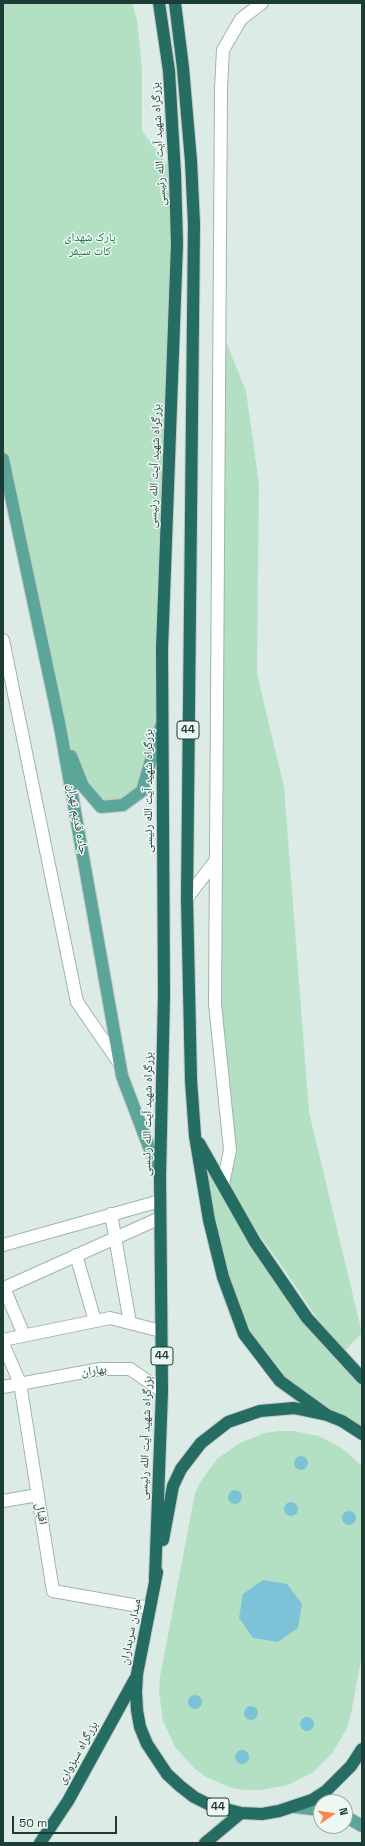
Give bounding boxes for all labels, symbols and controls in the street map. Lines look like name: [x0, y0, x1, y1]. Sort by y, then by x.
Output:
street label: بزرگراه شهید آیت الله رئیسی: [149, 82, 169, 206]
park label: پارک شهدای کات سیفر: [64, 231, 116, 259]
street label: بزرگراه شهید آیت الله رئیسی: [146, 404, 164, 528]
road number: 44: [177, 721, 199, 739]
street label: بزرگراه شهید آیت الله رئیسی: [142, 729, 156, 853]
street label: جاده قدیم تهران: [64, 783, 90, 855]
street label: بزرگراه شهید آیت الله رئیسی: [140, 1052, 156, 1176]
road number: 44: [151, 1347, 173, 1365]
street label: بهاران: [81, 1362, 107, 1380]
street label: بزرگراه شهید آیت الله رئیسی: [137, 1376, 155, 1500]
street label: اقبال: [32, 1502, 50, 1526]
street label: میدان سربداران: [117, 1597, 145, 1667]
street label: بزرگراه سبزواری: [55, 1719, 101, 1787]
north arrow: [313, 1794, 353, 1834]
road number: 44: [207, 1798, 229, 1816]
text: N: [336, 1806, 351, 1817]
scale bar: [14, 1808, 119, 1834]
text: 50 m: [19, 1815, 47, 1831]

